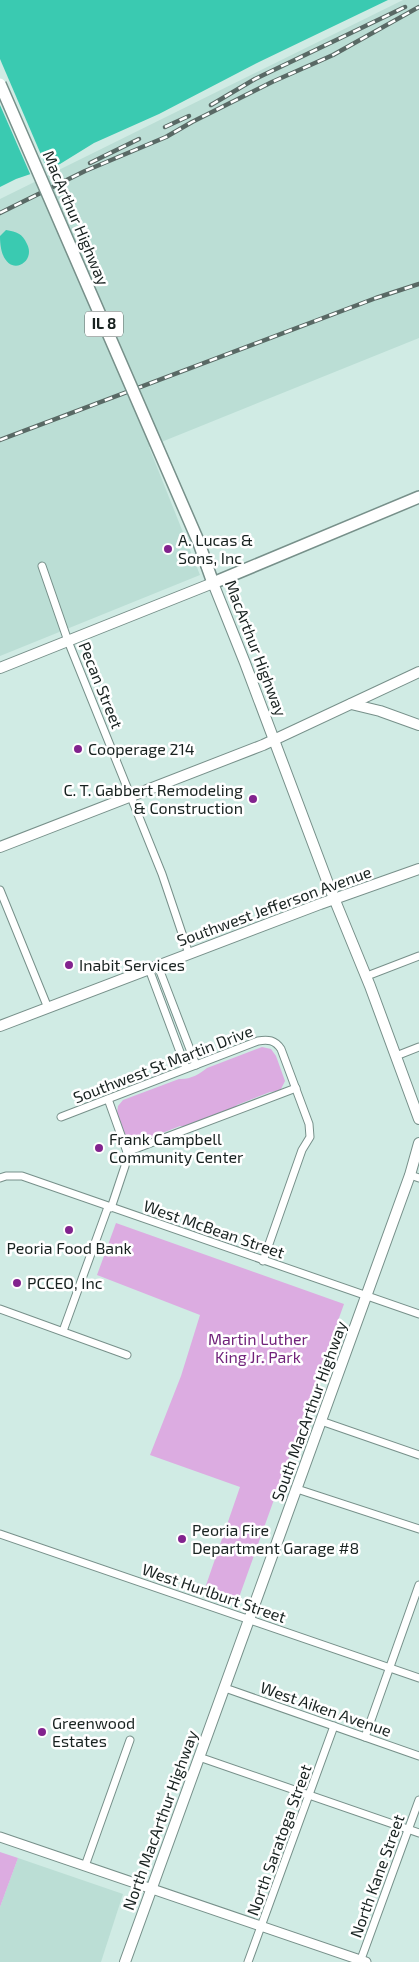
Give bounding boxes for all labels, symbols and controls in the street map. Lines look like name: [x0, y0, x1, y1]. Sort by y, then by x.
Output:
street label: MacArthur Highway: [39, 148, 114, 288]
road number: IL 8: [85, 312, 123, 336]
place label: A. Lucas & Sons, Inc: [178, 530, 253, 567]
marker: A. Lucas & Sons, Inc: [162, 543, 174, 555]
street label: MacArthur Highway: [222, 577, 291, 719]
street label: Pecan Street: [75, 639, 127, 731]
place label: Cooperage 214: [88, 739, 195, 758]
marker: Cooperage 214: [72, 743, 84, 755]
place label: C. T. Gabbert Remodeling & Construction: [63, 780, 243, 817]
marker: C. T. Gabbert Remodeling & Construction: [247, 793, 259, 805]
street label: Southwest Jefferson Avenue: [174, 861, 374, 950]
place label: Inabit Services: [79, 955, 185, 974]
marker: Inabit Services: [63, 959, 75, 971]
street label: Southwest St Martin Drive: [70, 1020, 255, 1107]
place label: Frank Campbell Community Center: [109, 1129, 244, 1166]
marker: Frank Campbell Community Center: [93, 1142, 105, 1154]
street label: West McBean Street: [141, 1195, 287, 1262]
marker: Peoria Food Bank: [63, 1224, 75, 1236]
place label: Peoria Food Bank: [6, 1238, 132, 1257]
place label: PCCEO, Inc: [27, 1273, 103, 1292]
marker: PCCEO, Inc: [11, 1277, 23, 1289]
street label: South MacArthur Highway: [267, 1318, 350, 1504]
park label: Martin Luther King Jr. Park: [208, 1329, 309, 1366]
place label: Peoria Fire Department Garage #8: [192, 1520, 359, 1557]
marker: Peoria Fire Department Garage #8: [176, 1533, 188, 1545]
street label: West Hurlburt Street: [140, 1559, 289, 1626]
street label: West Aiken Avenue: [258, 1677, 394, 1740]
place label: Greenwood Estates: [52, 1713, 135, 1750]
marker: Greenwood Estates: [36, 1726, 48, 1738]
street label: North MacArthur Highway: [118, 1727, 201, 1912]
street label: North Saratoga Street: [242, 1762, 315, 1918]
street label: North Kane Street: [345, 1812, 408, 1940]

